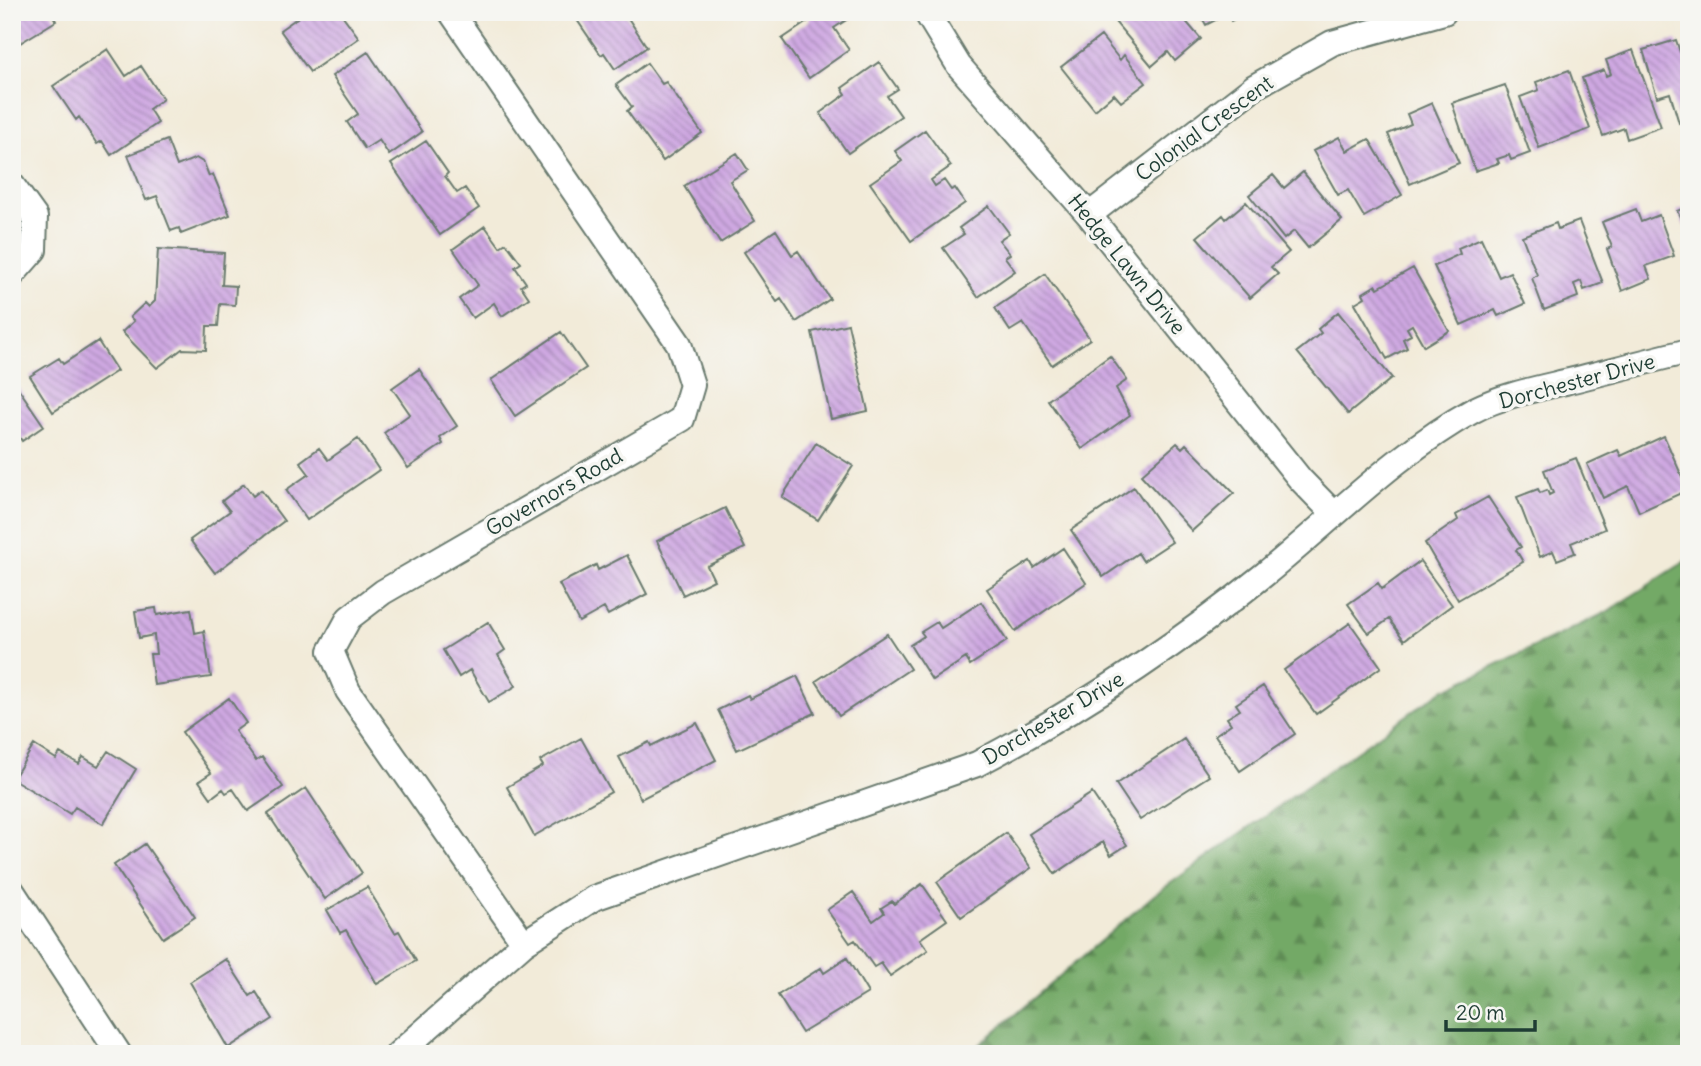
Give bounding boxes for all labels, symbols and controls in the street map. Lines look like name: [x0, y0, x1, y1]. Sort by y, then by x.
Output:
street label: Colonial Crescent: [1130, 69, 1278, 187]
street label: Hedge Lawn Drive: [1062, 188, 1192, 340]
street label: Dorchester Drive: [1496, 347, 1658, 415]
street label: Governors Road: [481, 442, 627, 542]
street label: Dorchester Drive: [977, 665, 1129, 771]
scale bar: [1446, 989, 1535, 1033]
text: 20 m: [1456, 999, 1505, 1026]

